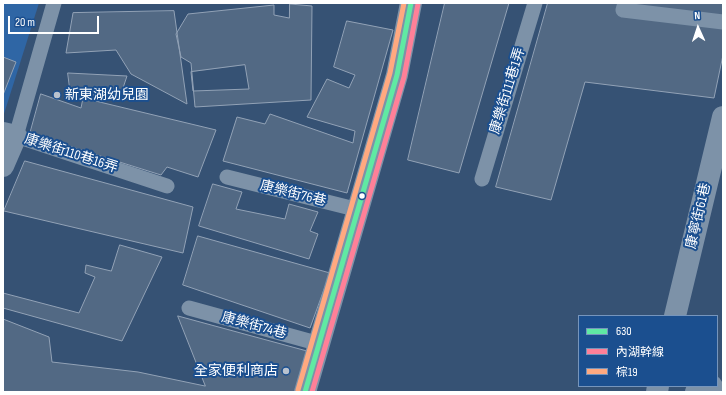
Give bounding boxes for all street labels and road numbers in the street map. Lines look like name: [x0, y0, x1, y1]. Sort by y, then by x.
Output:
street label: 康樂街111巷1弄: [487, 46, 529, 136]
street label: 康樂街110巷16弄: [22, 131, 120, 177]
street label: 康樂街76巷: [258, 178, 328, 210]
street label: 康寧街61巷: [683, 181, 715, 251]
street label: 康樂街74巷: [220, 309, 288, 343]

